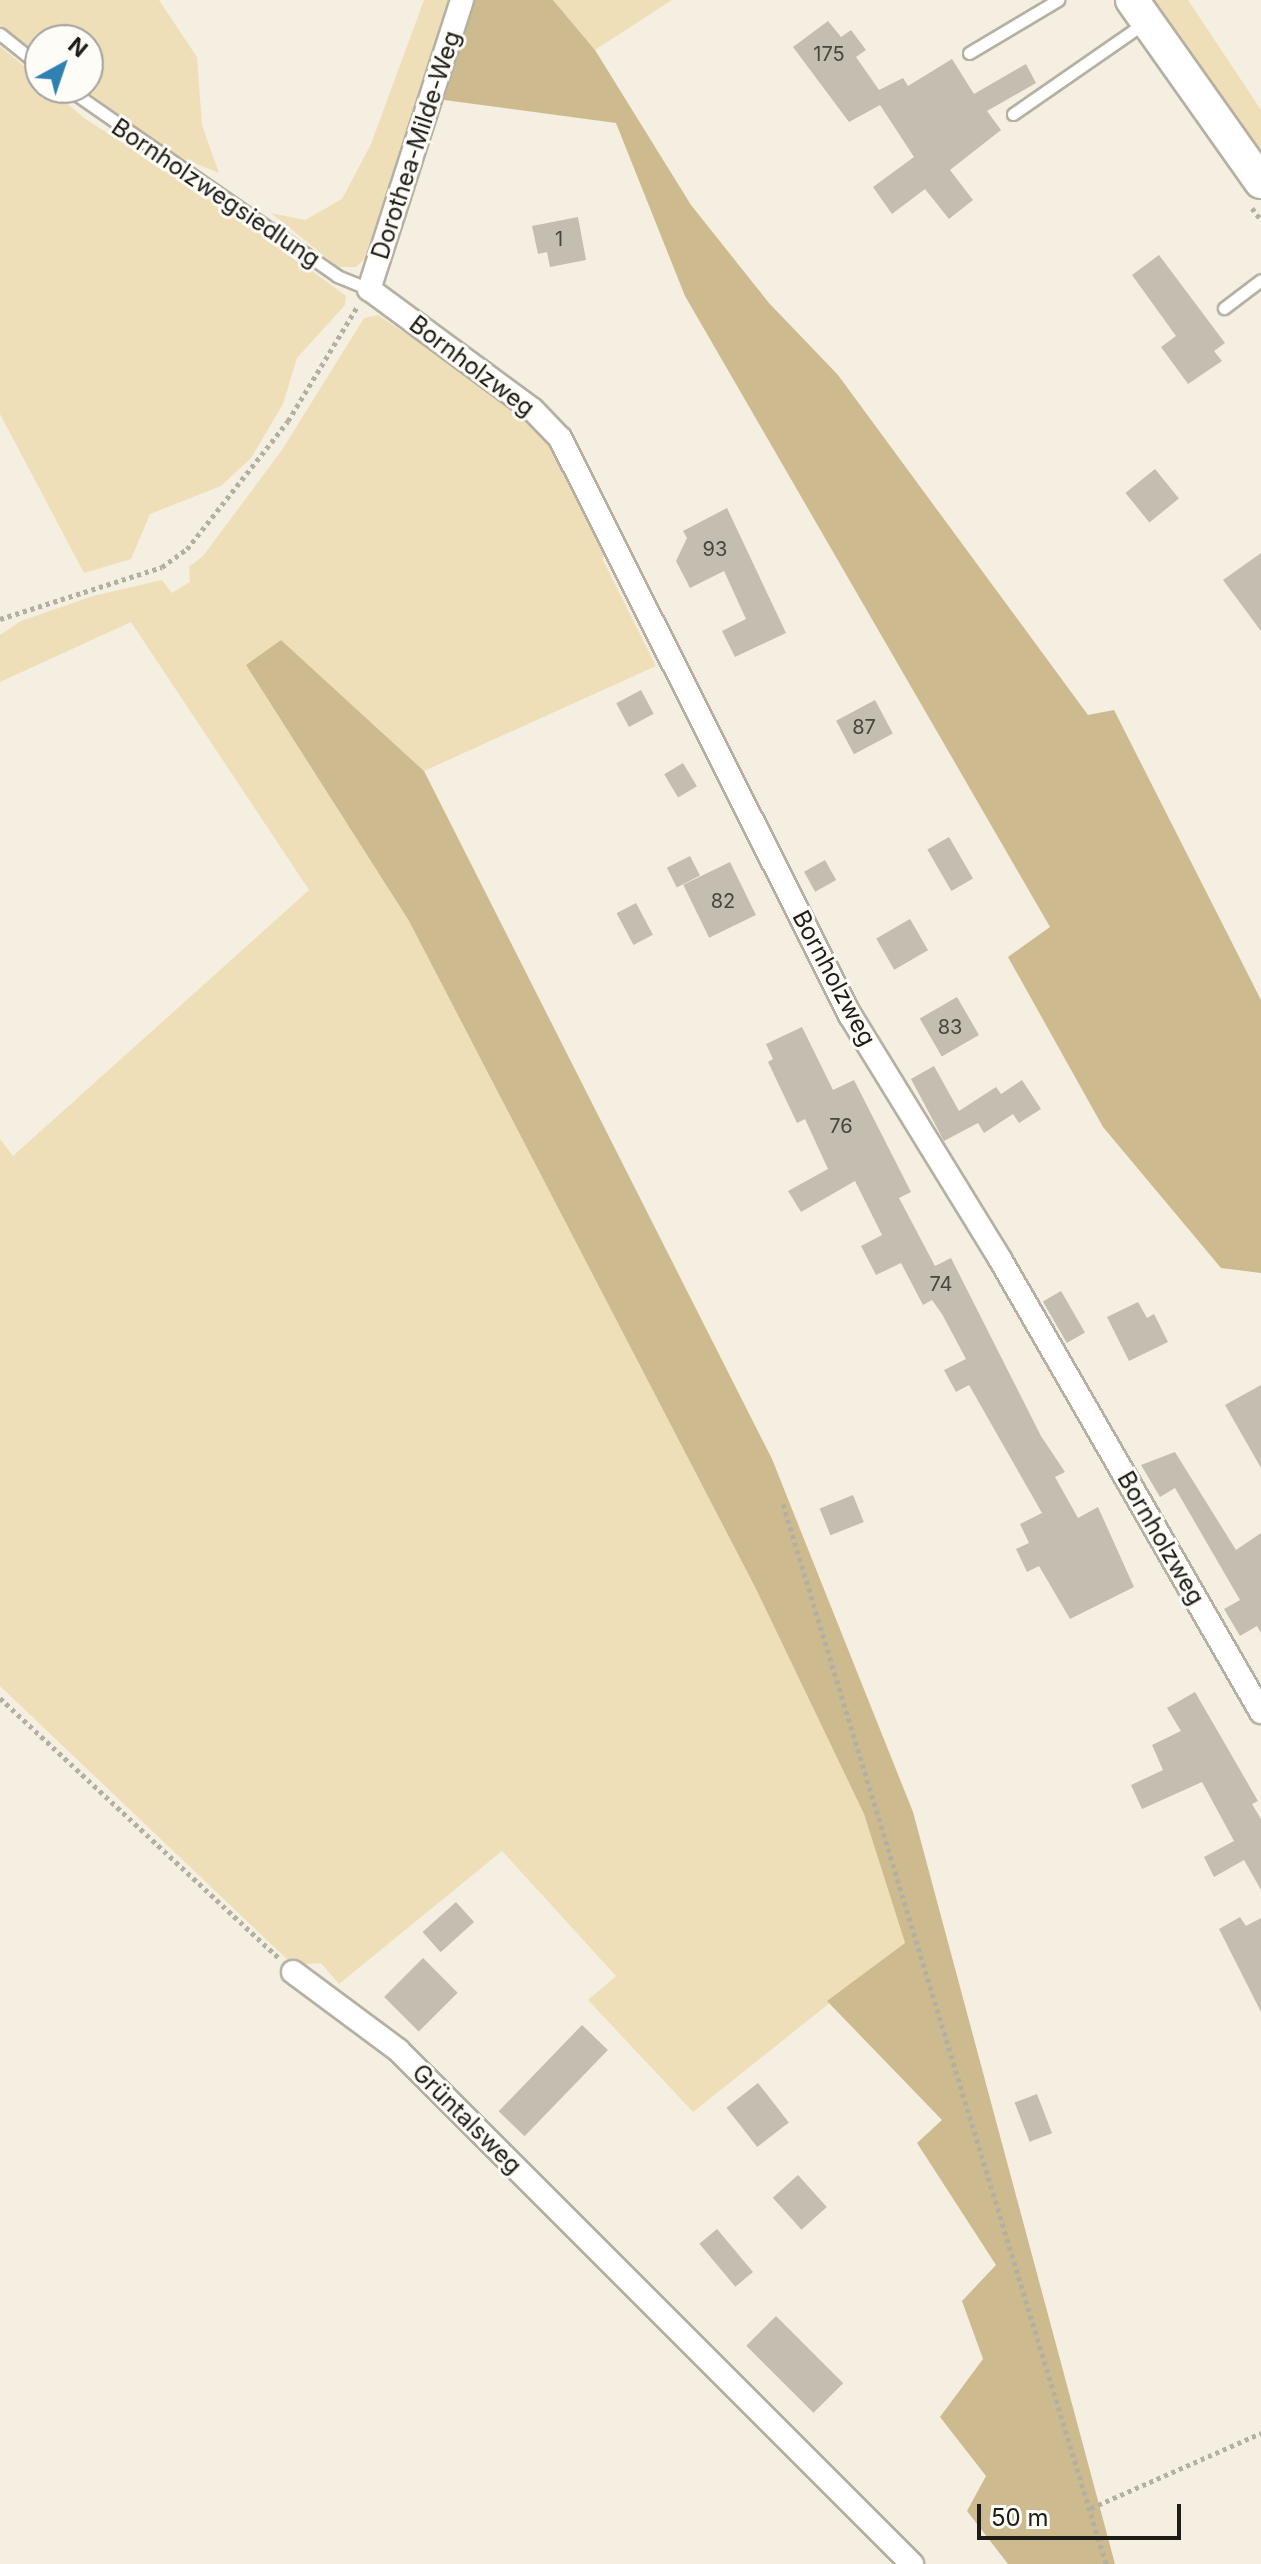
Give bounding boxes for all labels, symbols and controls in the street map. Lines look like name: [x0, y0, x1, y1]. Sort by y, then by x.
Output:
north arrow: [24, 24, 104, 104]
street label: Dorothea-Milde-Weg: [365, 27, 467, 263]
text: N: [63, 32, 93, 62]
house number: 175: [813, 42, 845, 66]
street label: Bornholzwegsiedlung: [106, 112, 326, 274]
house number: 1: [555, 227, 563, 251]
street label: Bornholzweg: [404, 310, 540, 422]
house number: 93: [703, 537, 727, 561]
house number: 87: [852, 715, 876, 739]
house number: 82: [711, 889, 735, 913]
street label: Bornholzweg: [786, 905, 882, 1051]
house number: 83: [938, 1015, 962, 1039]
house number: 76: [829, 1114, 853, 1138]
house number: 74: [929, 1272, 953, 1296]
street label: Bornholzweg: [1111, 1466, 1211, 1610]
street label: Grüntalsweg: [406, 2058, 528, 2180]
scale bar: [981, 2488, 1185, 2538]
text: 50 m: [991, 2503, 1049, 2532]

